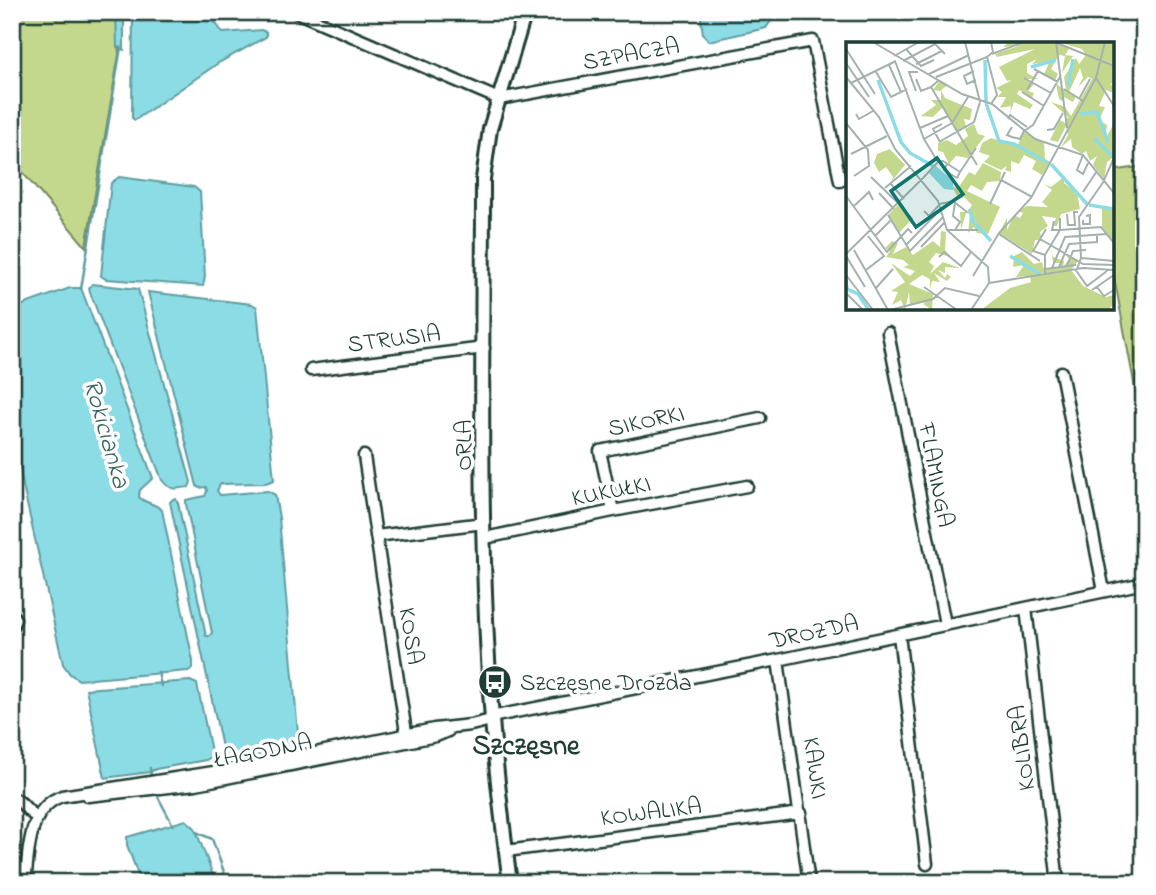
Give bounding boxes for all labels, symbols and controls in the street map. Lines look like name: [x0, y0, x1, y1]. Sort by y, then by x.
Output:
street label: SZPACZA: [580, 30, 683, 81]
inset map: [846, 42, 1114, 310]
street label: STRUSIA: [346, 317, 443, 364]
water label: Rokicianka: [71, 375, 139, 494]
street label: SIKORKI: [605, 397, 688, 448]
street label: ORLA: [448, 419, 483, 471]
street label: FLAMINGA: [907, 419, 962, 531]
street label: KUKUŁKI: [569, 468, 654, 517]
street label: KOSA: [388, 605, 431, 668]
street label: DROZDA: [766, 607, 862, 660]
bus stop icon: Szczęsne Drozda: [476, 663, 514, 701]
place label: Szczęsne Drozda: [520, 667, 692, 702]
street label: KOLIBRA: [1001, 703, 1046, 793]
street label: ŁAGODNA: [211, 726, 315, 779]
district label: Szczęsne: [472, 727, 581, 768]
street label: KAWKI: [792, 735, 835, 802]
street label: KOWALIKA: [599, 790, 704, 837]

